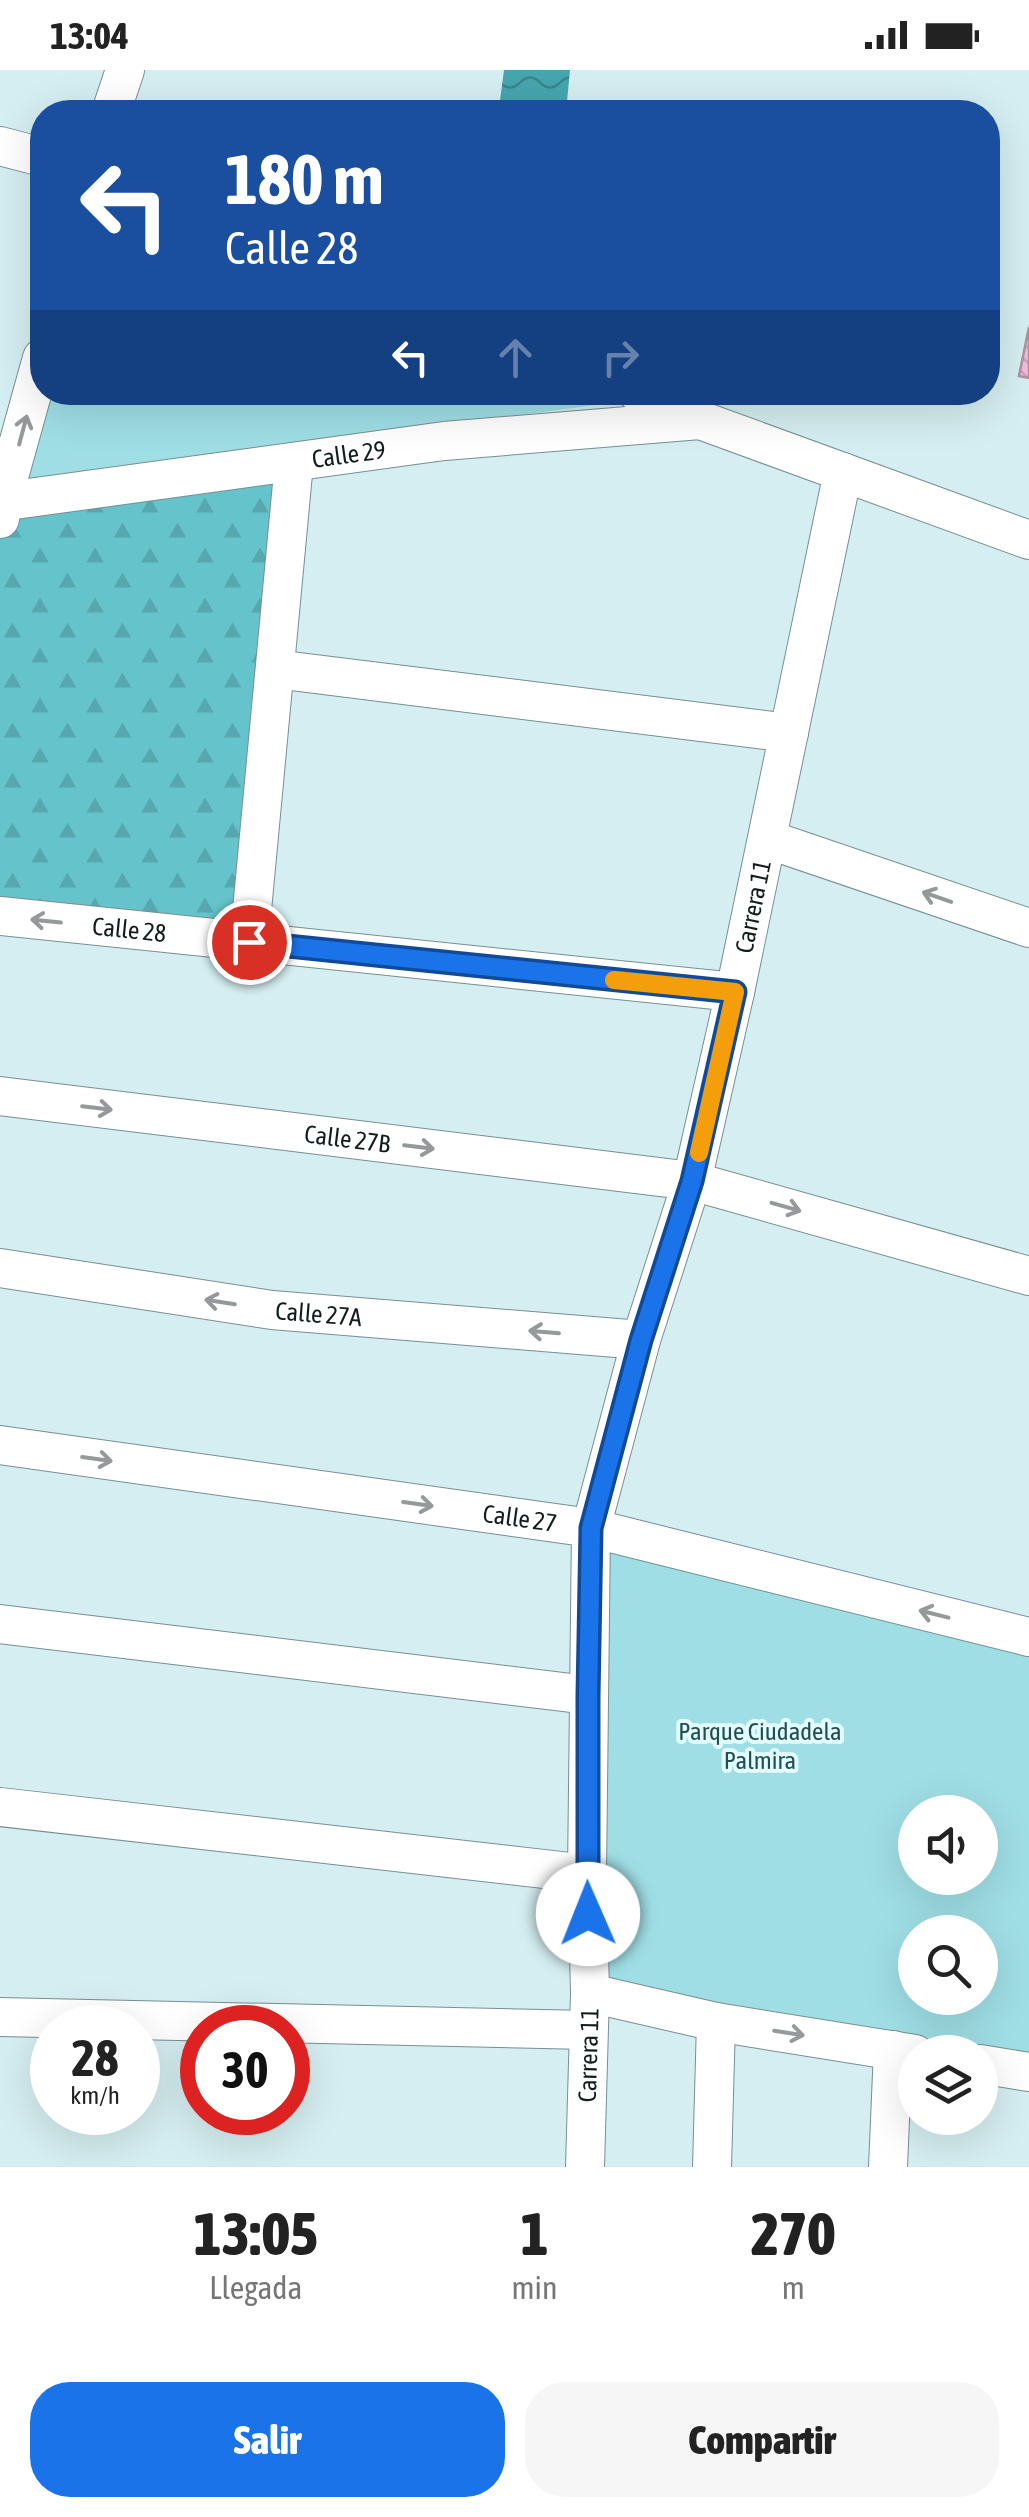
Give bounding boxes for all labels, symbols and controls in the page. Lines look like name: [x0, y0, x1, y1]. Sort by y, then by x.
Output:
text: 13:04: [50, 14, 129, 57]
text: 180 m: [225, 139, 384, 219]
icon: left: [60, 140, 190, 270]
text: Calle 28: [225, 222, 358, 274]
icon: left: [383, 330, 438, 385]
icon: ahead: [488, 330, 543, 385]
icon: right: [593, 330, 648, 385]
one-way arrow: [15, 415, 34, 446]
street label: Calle 29: [310, 435, 387, 473]
street label: Carrera 11: [729, 857, 776, 955]
one-way arrow: [921, 886, 953, 904]
pin: [207, 900, 292, 985]
one-way arrow: [31, 911, 63, 930]
street label: Calle 28: [91, 912, 168, 947]
icon: arrive: [222, 915, 277, 970]
one-way arrow: [80, 1099, 112, 1118]
street label: Calle 27B: [303, 1120, 392, 1158]
one-way arrow: [403, 1139, 435, 1157]
one-way arrow: [770, 1199, 801, 1218]
one-way arrow: [205, 1293, 237, 1311]
street label: Calle 27A: [274, 1296, 364, 1331]
one-way arrow: [528, 1323, 560, 1342]
one-way arrow: [80, 1450, 112, 1468]
one-way arrow: [402, 1495, 434, 1513]
street label: Calle 27: [481, 1499, 559, 1537]
one-way arrow: [919, 1604, 951, 1622]
park label: Parque Ciudadela Palmira: [678, 1717, 842, 1774]
map controls: [898, 1795, 998, 2135]
button: sound: [898, 1795, 998, 1895]
position arrow: [536, 1862, 640, 1966]
button: search: [898, 1915, 998, 2015]
speed limit sign: 30: [180, 2005, 310, 2135]
street label: Carrera 11: [573, 2007, 604, 2103]
one-way arrow: [772, 2025, 804, 2043]
text: 28: [71, 2029, 118, 2087]
button: layers: [898, 2035, 998, 2135]
text: km/h: [70, 2081, 120, 2109]
text: 13:05: [193, 2199, 318, 2268]
text: 1: [520, 2199, 549, 2268]
text: 270: [751, 2199, 836, 2268]
text: Llegada: [209, 2269, 302, 2306]
text: min: [512, 2269, 557, 2306]
text: m: [782, 2269, 805, 2306]
button: Salir: [30, 2382, 505, 2497]
button: Compartir: [525, 2382, 999, 2497]

